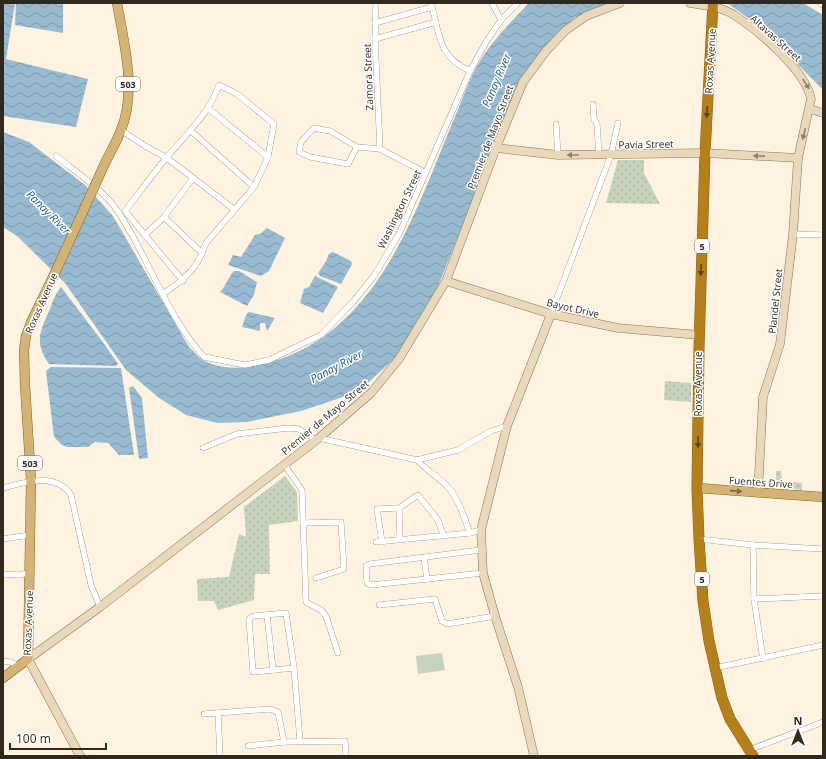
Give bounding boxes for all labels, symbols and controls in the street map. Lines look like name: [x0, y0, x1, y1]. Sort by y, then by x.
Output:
street label: Altavas Street: [748, 11, 805, 65]
street label: Roxas Avenue: [701, 28, 719, 94]
street label: Zamora Street: [360, 43, 376, 111]
water label: Panay River: [478, 50, 514, 109]
road number: 503: [116, 77, 140, 91]
one-way arrow: [802, 78, 809, 89]
street label: Premier de Mayo Street: [464, 83, 516, 191]
one-way arrow: [703, 106, 710, 118]
one-way arrow: [801, 128, 807, 140]
street label: Pavia Street: [618, 137, 674, 151]
one-way arrow: [566, 152, 579, 158]
one-way arrow: [753, 152, 765, 159]
street label: Washington Street: [374, 167, 424, 251]
water label: Panay River: [24, 187, 75, 238]
road number: 5: [695, 239, 709, 253]
one-way arrow: [698, 264, 704, 277]
street label: Plaridel Street: [765, 267, 785, 334]
street label: Roxas Avenue: [21, 270, 61, 336]
street label: Bayot Drive: [545, 295, 601, 321]
water label: Panay River: [307, 346, 365, 386]
street label: Roxas Avenue: [691, 351, 705, 417]
street label: Premier de Mayo Street: [278, 376, 372, 458]
one-way arrow: [695, 436, 701, 449]
road number: 503: [18, 456, 42, 470]
street label: Fuentes Drive: [729, 473, 794, 491]
one-way arrow: [730, 488, 742, 495]
road number: 5: [695, 572, 709, 586]
street label: Roxas Avenue: [20, 590, 36, 656]
north arrow: [778, 711, 818, 751]
text: N: [794, 713, 802, 728]
scale bar: [10, 725, 106, 751]
text: 100 m: [16, 730, 51, 747]

